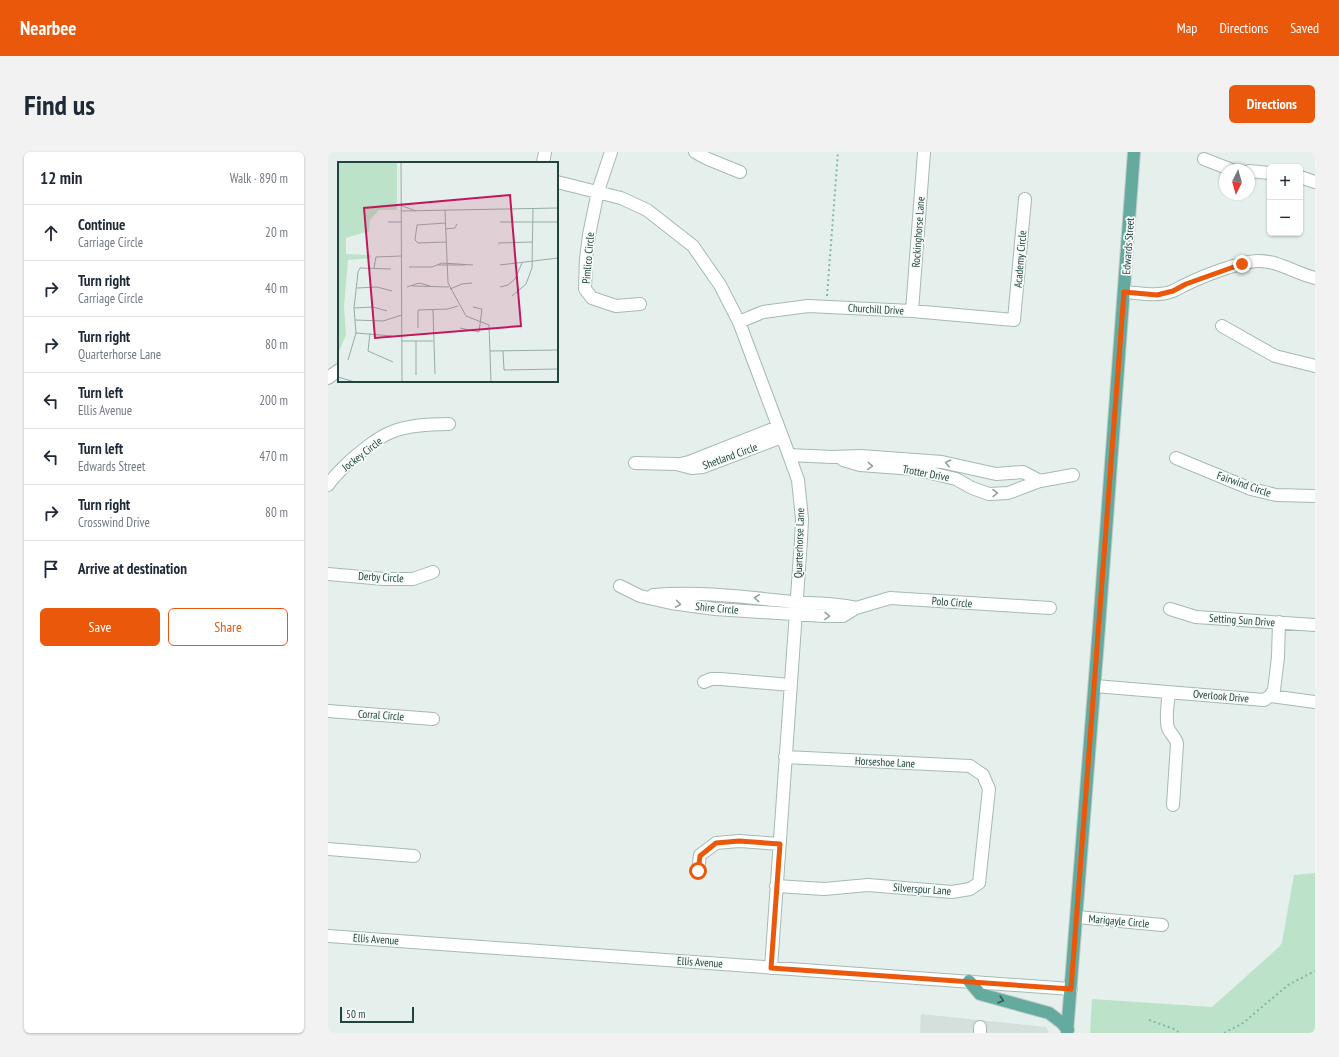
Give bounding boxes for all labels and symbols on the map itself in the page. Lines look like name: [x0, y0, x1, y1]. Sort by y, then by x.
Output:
inset map: [338, 162, 558, 382]
north arrow: [1219, 164, 1255, 200]
street label: Rockinghorse Lane: [909, 196, 927, 268]
street label: Edwards Street: [1119, 217, 1137, 275]
street label: Academy Circle: [1011, 229, 1030, 288]
street label: Pimlico Circle: [579, 231, 597, 284]
route end: [1233, 255, 1251, 273]
street label: Churchill Drive: [848, 301, 905, 317]
street label: Jockey Circle: [338, 434, 385, 475]
street label: Shetland Circle: [701, 439, 760, 472]
one-way arrow: [945, 460, 952, 468]
one-way arrow: [867, 461, 873, 470]
street label: Trotter Drive: [901, 462, 951, 484]
street label: Fairwind Circle: [1215, 468, 1273, 500]
one-way arrow: [992, 489, 998, 498]
street label: Quarterhorse Lane: [791, 507, 807, 578]
street label: Derby Circle: [358, 569, 405, 585]
one-way arrow: [754, 594, 760, 603]
street label: Polo Circle: [931, 594, 973, 610]
one-way arrow: [675, 599, 682, 608]
street label: Shire Circle: [695, 599, 740, 617]
street label: Setting Sun Drive: [1208, 611, 1276, 629]
one-way arrow: [824, 612, 830, 620]
street label: Overlook Drive: [1192, 687, 1250, 705]
street label: Corral Circle: [357, 706, 405, 724]
street label: Horseshoe Lane: [855, 753, 916, 771]
route start: [689, 862, 707, 880]
street label: Silverspur Lane: [892, 880, 952, 898]
street label: Marigayle Circle: [1088, 911, 1150, 931]
street label: Ellis Avenue: [353, 930, 400, 948]
street label: Ellis Avenue: [677, 953, 724, 971]
one-way arrow: [998, 995, 1005, 1004]
scale bar: [340, 1005, 414, 1024]

